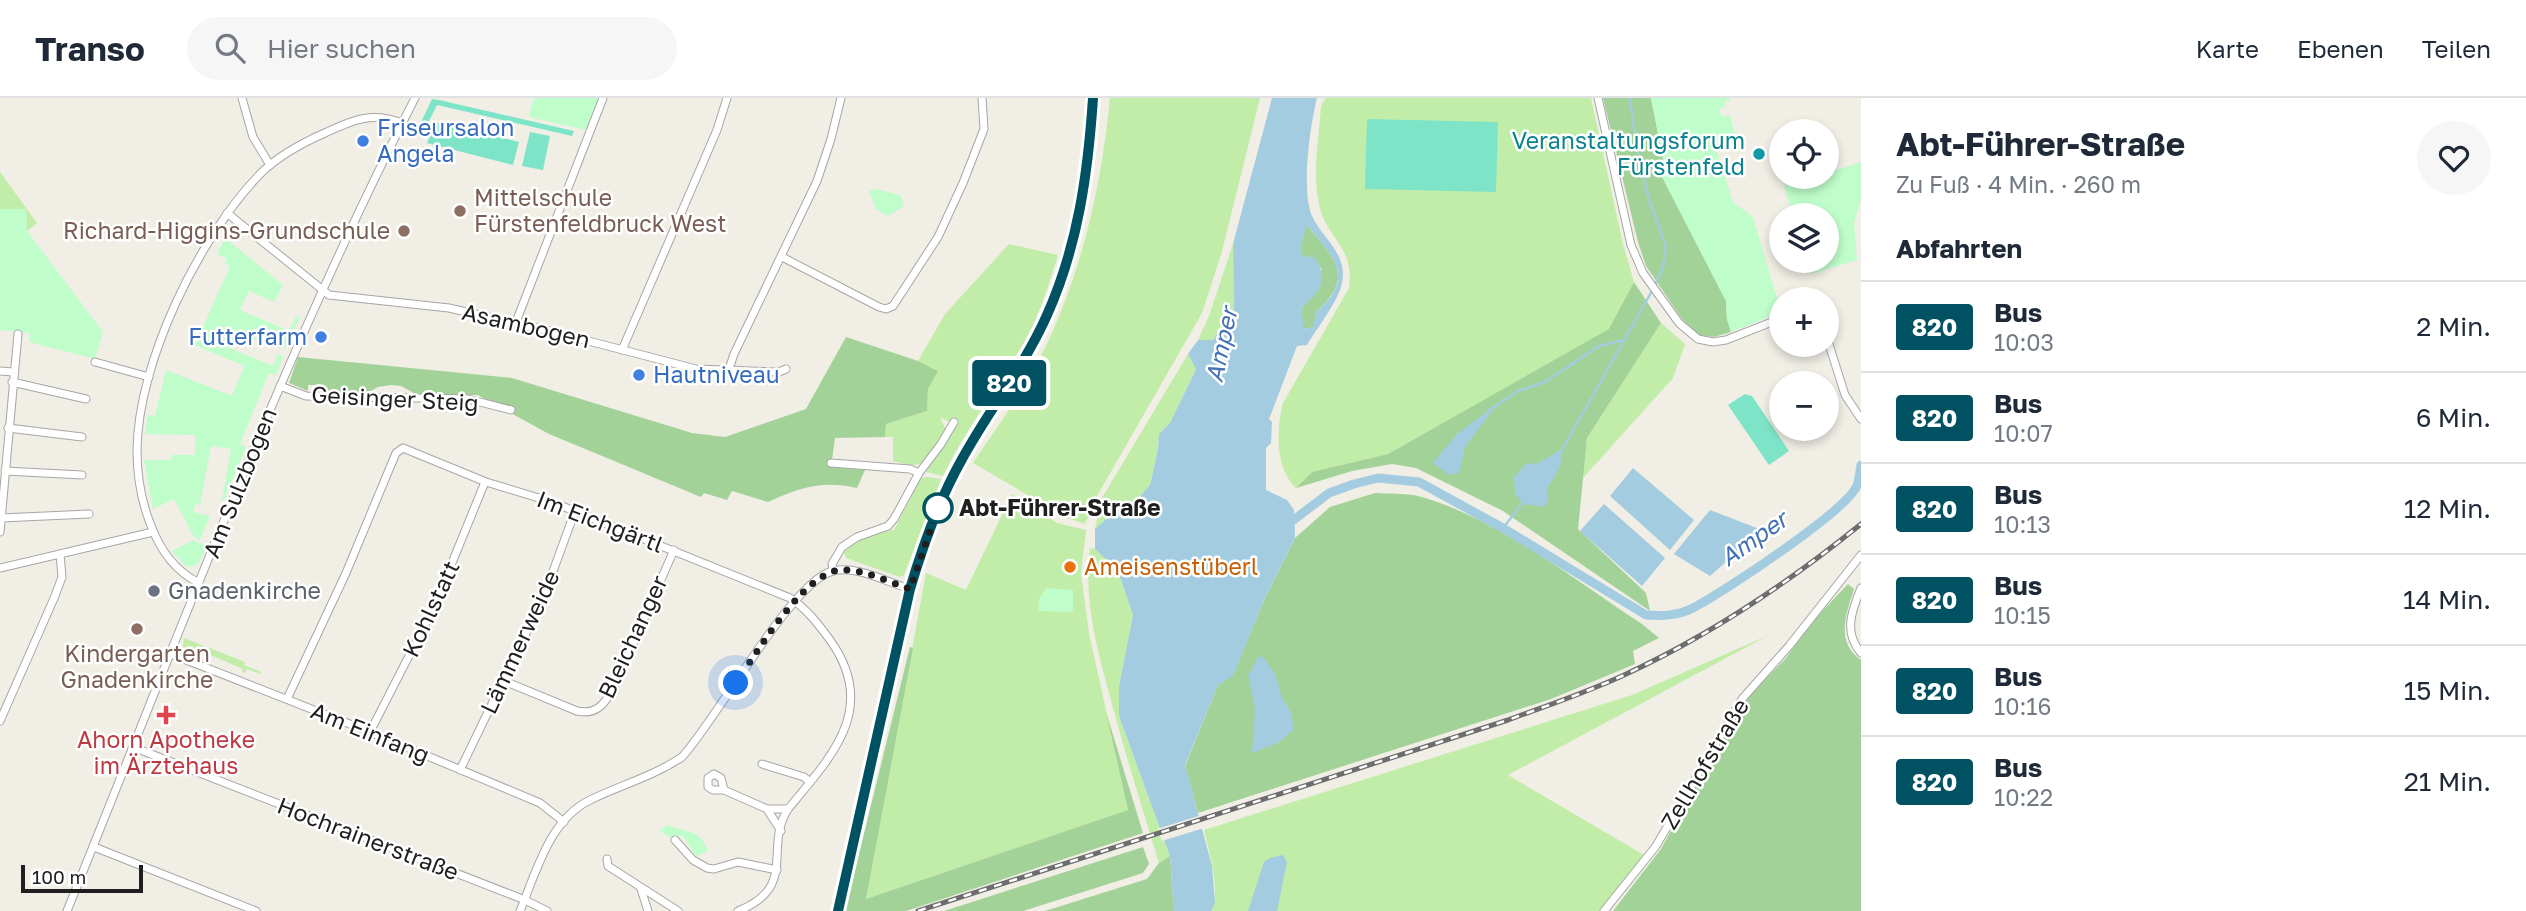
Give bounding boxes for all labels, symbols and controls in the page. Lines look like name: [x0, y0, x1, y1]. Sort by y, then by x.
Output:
search box: [187, 17, 677, 80]
text: Transo: [35, 29, 145, 68]
icon: search: [211, 29, 249, 67]
text: Hier suchen: [267, 33, 416, 64]
text: Karte: [2196, 34, 2259, 63]
text: Ebenen: [2297, 34, 2384, 63]
text: Teilen: [2422, 34, 2491, 63]
place label: Friseursalon Angela: [377, 113, 515, 167]
map controls: [1769, 119, 1839, 441]
button: locate: [1769, 119, 1839, 189]
button: heart: [2417, 121, 2491, 195]
text: Abt-Führer-Straße: [1896, 124, 2185, 163]
place label: Veranstaltungsforum Fürstenfeld: [1512, 126, 1745, 180]
marker: Friseursalon Angela: [355, 133, 371, 149]
marker: Veranstaltungsforum Fürstenfeld: [1751, 146, 1767, 162]
text: Zu Fuß · 4 Min. · 260 m: [1896, 170, 2141, 198]
place label: Mittelschule Fürstenfeldbruck West: [474, 183, 726, 237]
marker: Mittelschule Fürstenfeldbruck West: [452, 203, 468, 219]
button: layers: [1769, 203, 1839, 273]
place label: Richard-Higgins-Grundschule: [63, 216, 390, 244]
marker: Richard-Higgins-Grundschule: [396, 223, 412, 239]
text: Abfahrten: [1896, 233, 2022, 264]
button: +: [1769, 287, 1839, 357]
street label: Asambogen: [460, 297, 593, 353]
text: Bus: [1994, 297, 2042, 328]
water label: Amper: [1199, 301, 1243, 385]
text: 2 Min.: [2416, 311, 2491, 342]
text: 820: [1912, 312, 1957, 341]
place label: Futterfarm: [188, 322, 307, 350]
text: 10:03: [1994, 328, 2054, 356]
marker: Futterfarm: [313, 329, 329, 345]
place label: Hautniveau: [653, 360, 780, 388]
line badge: 820: [969, 360, 1049, 406]
marker: Hautniveau: [631, 367, 647, 383]
text: 820: [986, 368, 1032, 397]
button: −: [1769, 371, 1839, 441]
street label: Geisinger Steig: [311, 380, 479, 416]
text: Bus: [1994, 388, 2042, 419]
text: 6 Min.: [2416, 402, 2491, 433]
text: 820: [1912, 403, 1957, 432]
street label: Am Sulzbogen: [196, 404, 282, 562]
text: 10:07: [1994, 419, 2053, 447]
text: Bus: [1994, 479, 2042, 510]
street label: Im Eichgärtl: [533, 484, 668, 558]
marker: Abt-Führer-Straße: [923, 493, 953, 523]
place label: Abt-Führer-Straße: [959, 493, 1161, 521]
text: 12 Min.: [2404, 493, 2491, 524]
text: 820: [1912, 494, 1957, 523]
water label: Amper: [1714, 502, 1795, 571]
text: 10:13: [1994, 510, 2051, 538]
place label: Ameisenstüberl: [1084, 552, 1258, 580]
street label: Kohlstatt: [396, 556, 465, 661]
marker: Ameisenstüberl: [1062, 559, 1078, 575]
street label: Lämmerweide: [474, 565, 565, 718]
text: Bus: [1994, 570, 2042, 601]
street label: Bleichanger: [591, 571, 673, 702]
place label: Gnadenkirche: [168, 576, 321, 604]
marker: Gnadenkirche: [146, 583, 162, 599]
text: 14 Min.: [2403, 584, 2491, 615]
text: 820: [1912, 585, 1957, 614]
text: 10:15: [1994, 601, 2051, 629]
marker: Kindergarten Gnadenkirche: [129, 621, 145, 637]
place label: Kindergarten Gnadenkirche: [61, 639, 213, 693]
text: Bus: [1994, 661, 2042, 692]
your location: [718, 665, 753, 700]
text: 15 Min.: [2404, 675, 2491, 706]
text: 820: [1912, 676, 1957, 705]
text: 10:16: [1994, 692, 2051, 720]
street label: Zellhofstraße: [1654, 693, 1754, 834]
street label: Am Einfang: [307, 696, 434, 768]
marker: Ahorn Apotheke im Ärztehaus: [158, 707, 174, 723]
place label: Ahorn Apotheke im Ärztehaus: [77, 725, 255, 779]
text: Bus: [1994, 752, 2042, 783]
text: 21 Min.: [2404, 766, 2491, 797]
text: 820: [1912, 767, 1957, 796]
text: 10:22: [1994, 783, 2053, 811]
street label: Hochrainerstraße: [274, 791, 463, 886]
scale bar: [21, 862, 144, 894]
text: 100 m: [32, 865, 86, 888]

